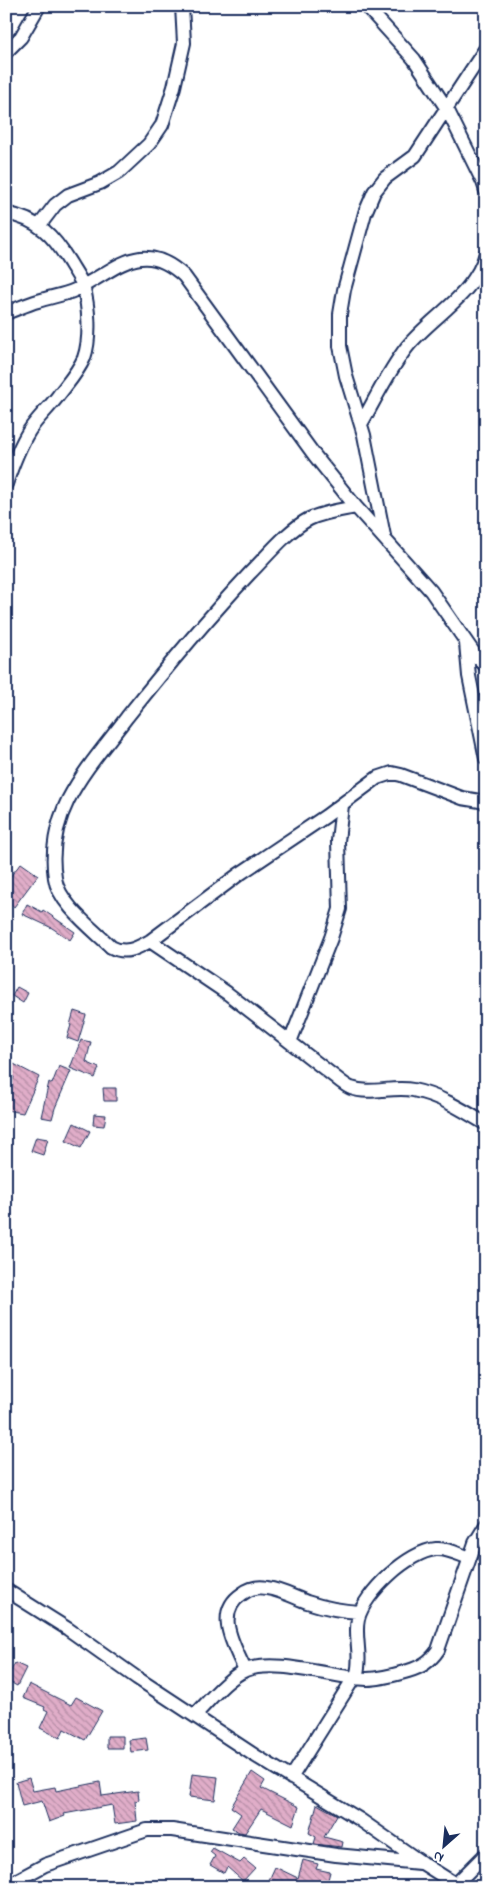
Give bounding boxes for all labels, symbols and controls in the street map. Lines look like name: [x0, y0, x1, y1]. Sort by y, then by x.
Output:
north arrow: [420, 1820, 470, 1870]
text: N: [430, 1845, 448, 1868]

